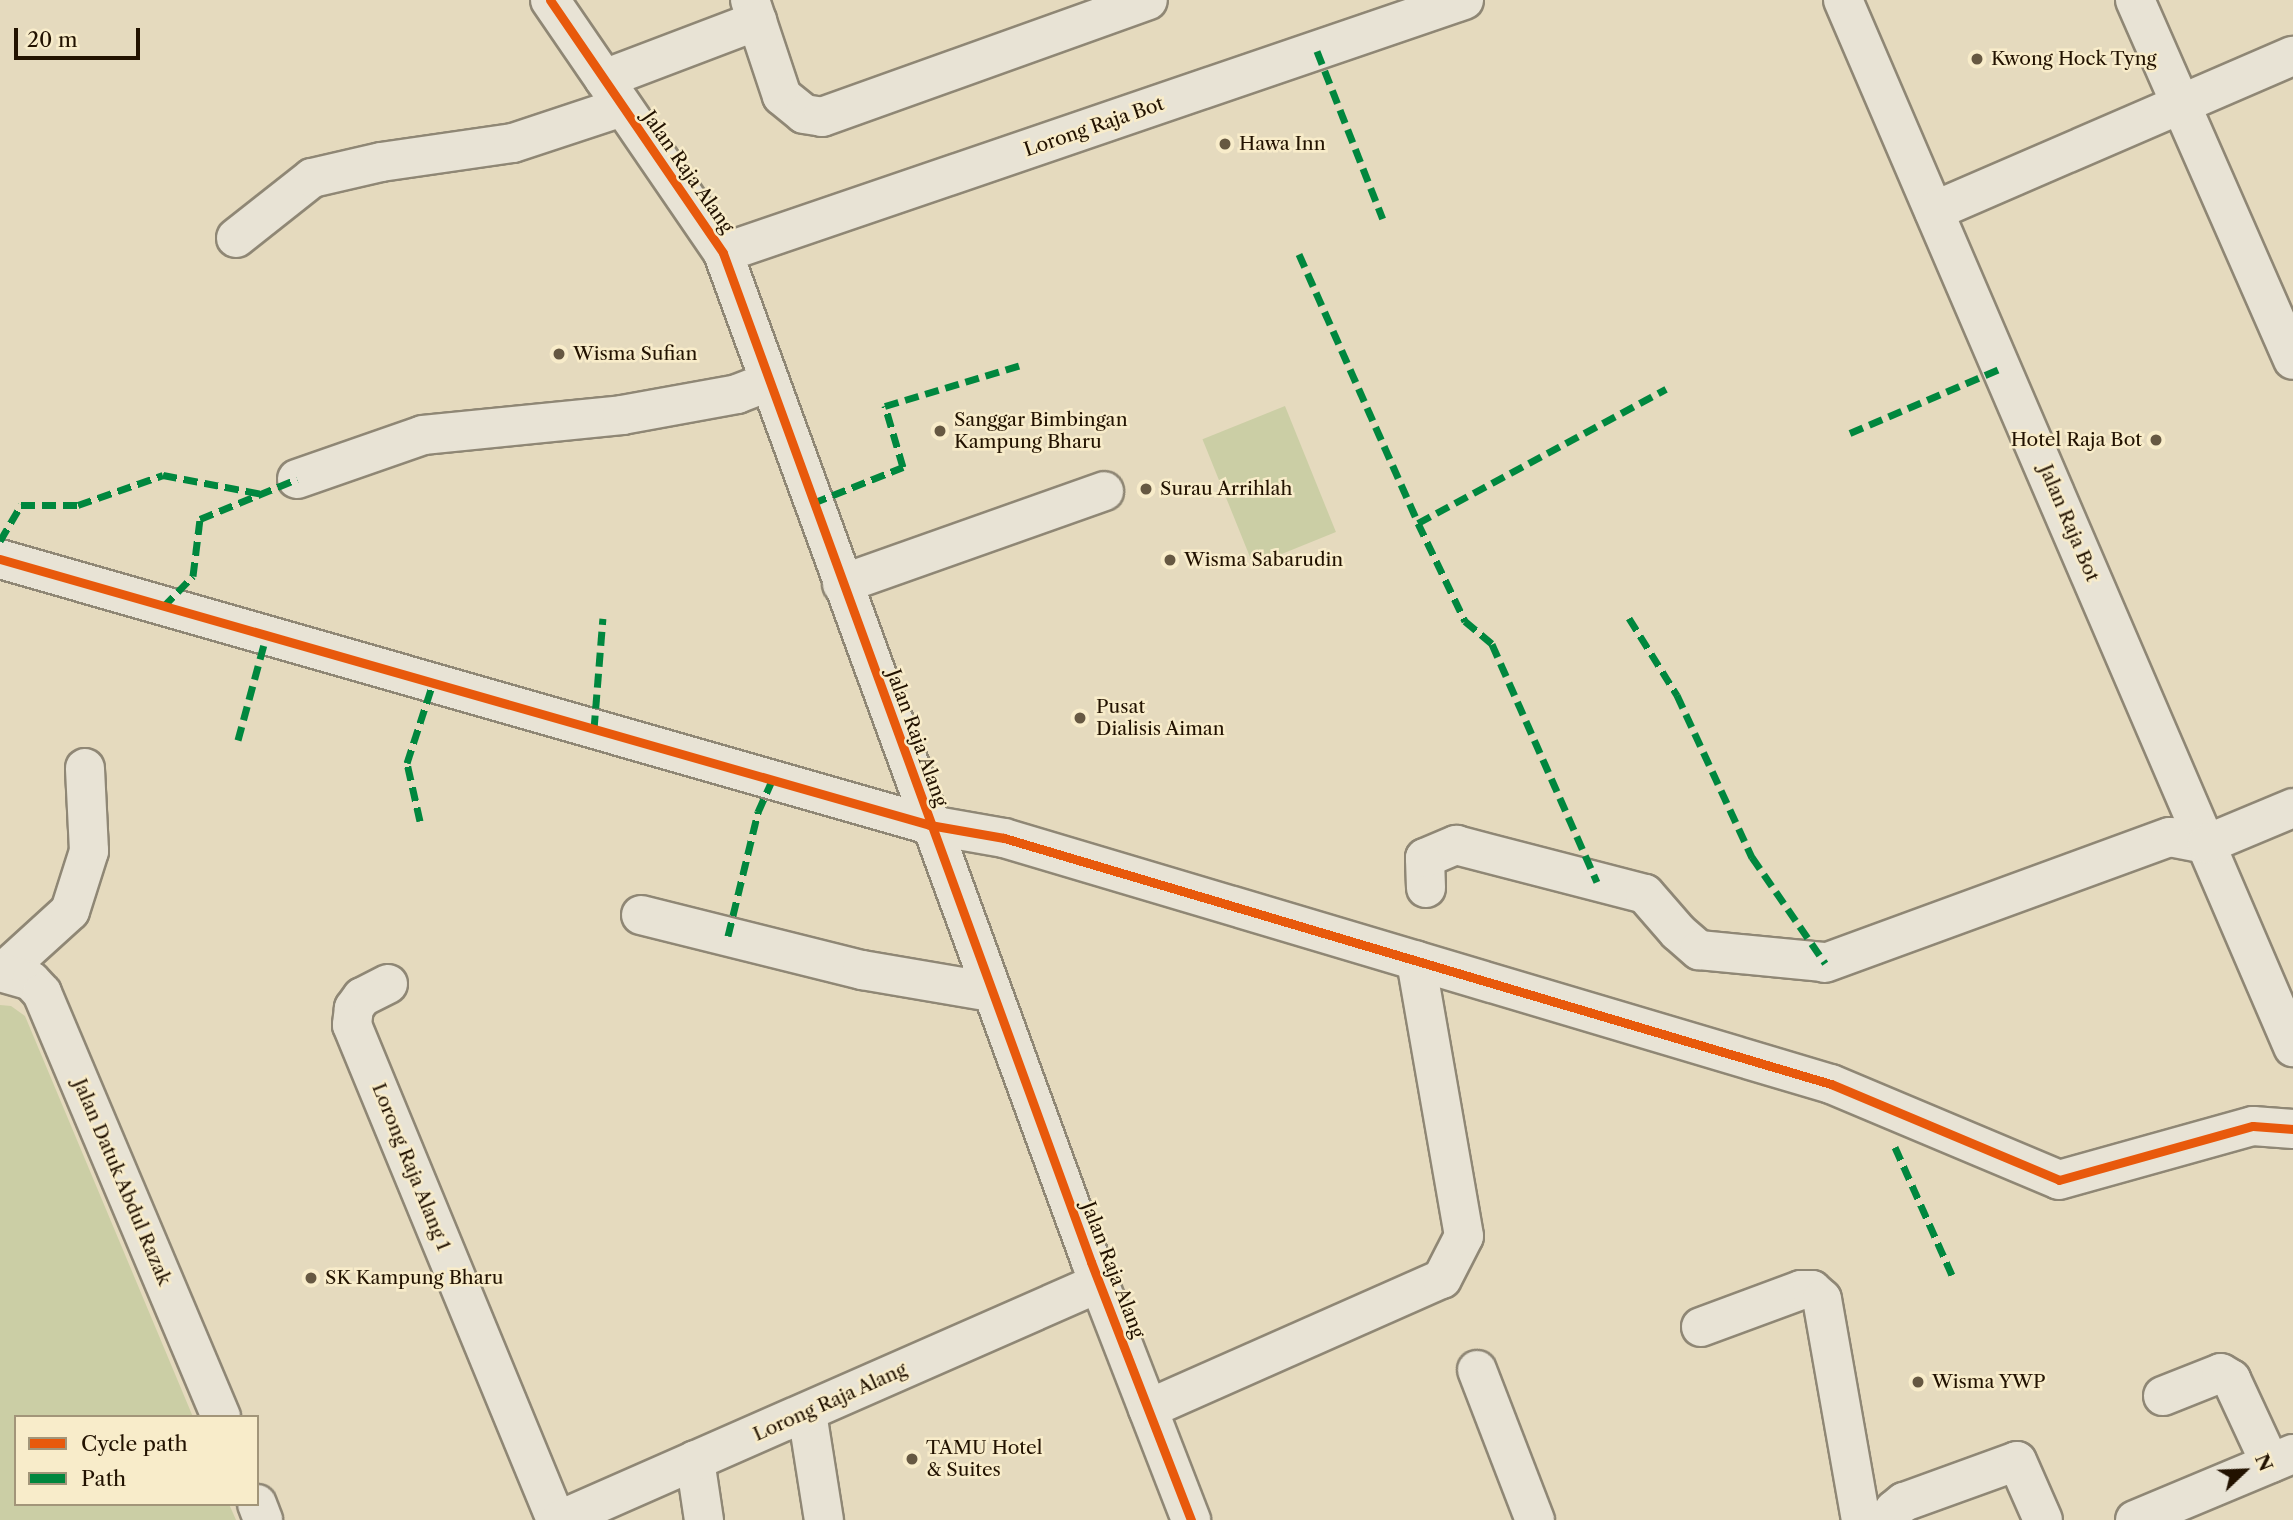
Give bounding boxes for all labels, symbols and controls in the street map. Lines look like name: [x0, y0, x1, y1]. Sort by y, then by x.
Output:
scale bar: [18, 14, 144, 58]
text: 20 m: [27, 27, 78, 52]
place label: Kwong Hock Tyng: [1991, 48, 2157, 70]
marker: Kwong Hock Tyng: [1969, 51, 1985, 67]
street label: Lorong Raja Bot: [1021, 92, 1167, 162]
street label: Jalan Raja Alang: [637, 106, 739, 238]
place label: Hawa Inn: [1239, 133, 1326, 155]
marker: Hawa Inn: [1217, 136, 1233, 152]
place label: Wisma Sufian: [573, 343, 698, 365]
marker: Wisma Sufian: [551, 346, 567, 362]
place label: Sanggar Bimbingan Kampung Bharu: [954, 409, 1128, 453]
marker: Sanggar Bimbingan Kampung Bharu: [932, 423, 948, 439]
place label: Hotel Raja Bot: [2010, 429, 2142, 451]
marker: Hotel Raja Bot: [2148, 432, 2164, 448]
street label: Jalan Raja Bot: [2034, 461, 2104, 585]
place label: Surau Arrihlah: [1160, 478, 1293, 500]
marker: Surau Arrihlah: [1138, 481, 1154, 497]
place label: Wisma Sabarudin: [1184, 549, 1343, 571]
marker: Wisma Sabarudin: [1162, 552, 1178, 568]
street label: Jalan Raja Alang: [881, 666, 953, 810]
place label: Pusat Dialisis Aiman: [1096, 696, 1226, 740]
marker: Pusat Dialisis Aiman: [1070, 708, 1090, 728]
street label: Jalan Datuk Abdul Razak: [68, 1075, 176, 1289]
street label: Lorong Raja Alang 1: [367, 1079, 455, 1255]
street label: Jalan Raja Alang: [1076, 1198, 1150, 1342]
place label: SK Kampung Bharu: [325, 1267, 504, 1289]
marker: SK Kampung Bharu: [303, 1270, 319, 1286]
street label: Lorong Raja Alang: [749, 1358, 911, 1446]
place label: Wisma YWP: [1932, 1371, 2046, 1393]
marker: Wisma YWP: [1910, 1374, 1926, 1390]
legend: [14, 1415, 259, 1506]
text: Cycle path: [81, 1431, 188, 1456]
north arrow: [2209, 1436, 2279, 1506]
place label: TAMU Hotel & Suites: [926, 1437, 1042, 1481]
text: N: [2250, 1450, 2278, 1475]
marker: TAMU Hotel & Suites: [904, 1451, 920, 1467]
text: Path: [81, 1466, 126, 1491]

